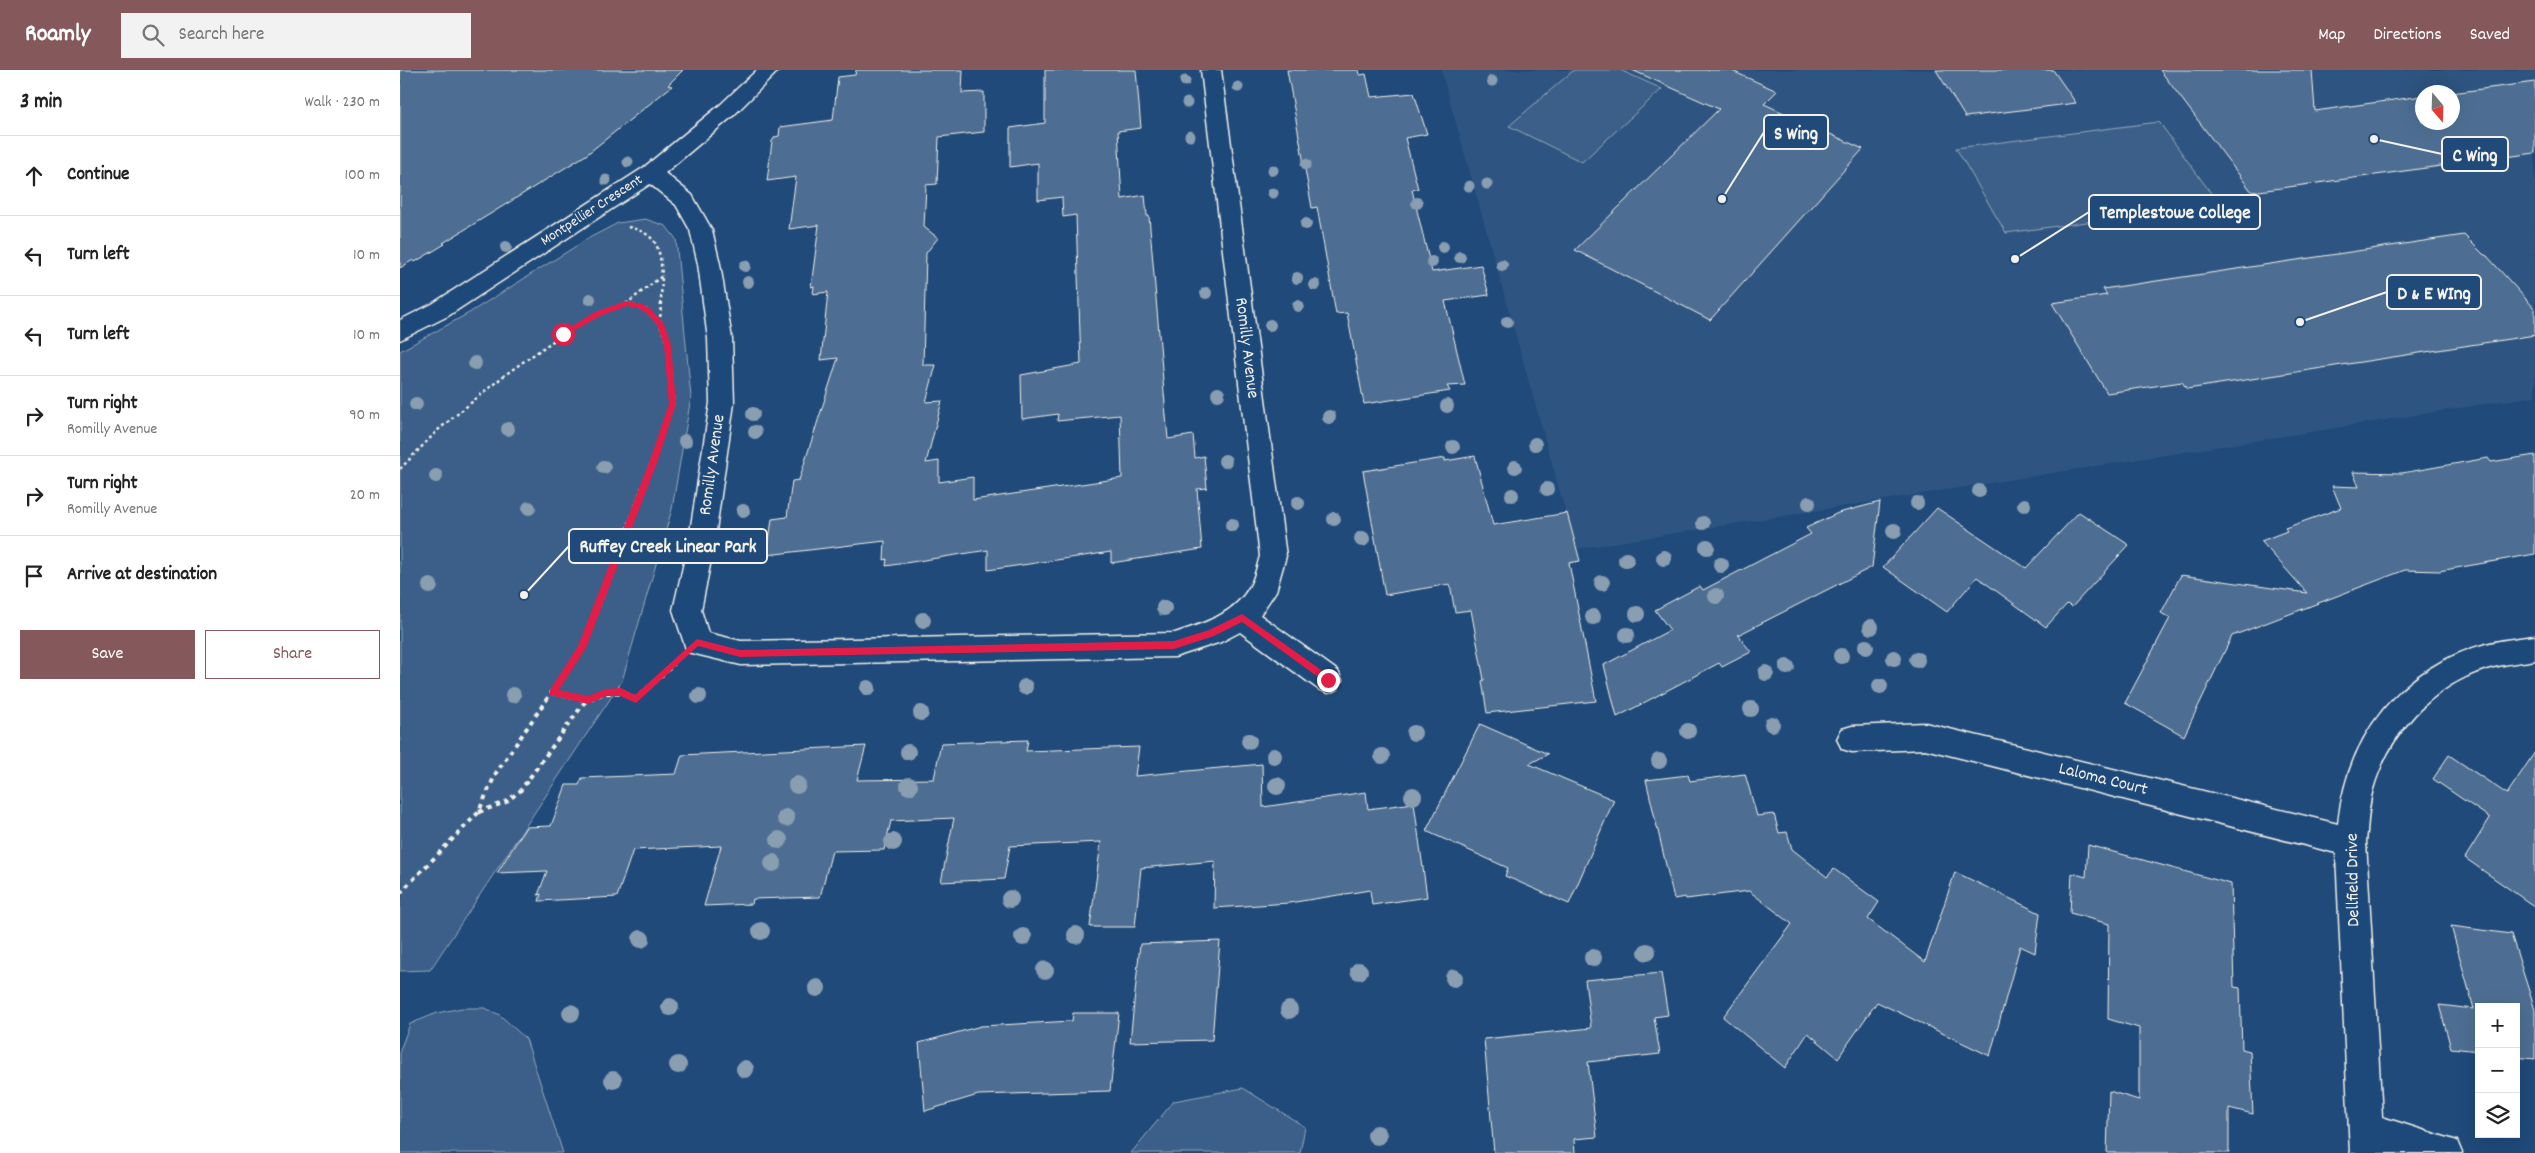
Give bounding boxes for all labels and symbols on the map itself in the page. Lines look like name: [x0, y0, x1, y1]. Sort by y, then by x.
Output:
north arrow: [2415, 85, 2460, 130]
callout: S Wing: [1764, 115, 1828, 149]
text: S Wing: [1774, 122, 1818, 149]
callout: C Wing: [2442, 137, 2508, 171]
text: C Wing: [2452, 144, 2498, 171]
street label: Montpellier Crescent: [537, 169, 648, 252]
callout: Templestowe College: [2089, 195, 2260, 229]
text: Templestowe College: [2100, 201, 2251, 228]
callout: D & E WIng: [2387, 275, 2481, 309]
text: D & E WIng: [2397, 282, 2471, 309]
street label: Romilly Avenue: [1227, 296, 1265, 400]
route start: [552, 323, 575, 346]
street label: Romilly Avenue: [694, 413, 732, 517]
callout: Ruffey Creek Linear Park: [569, 529, 767, 563]
text: Ruffey Creek Linear Park: [579, 535, 757, 562]
route end: [1317, 669, 1340, 692]
street label: Laloma Court: [2056, 757, 2151, 803]
street label: Dellfield Drive: [2341, 833, 2367, 927]

